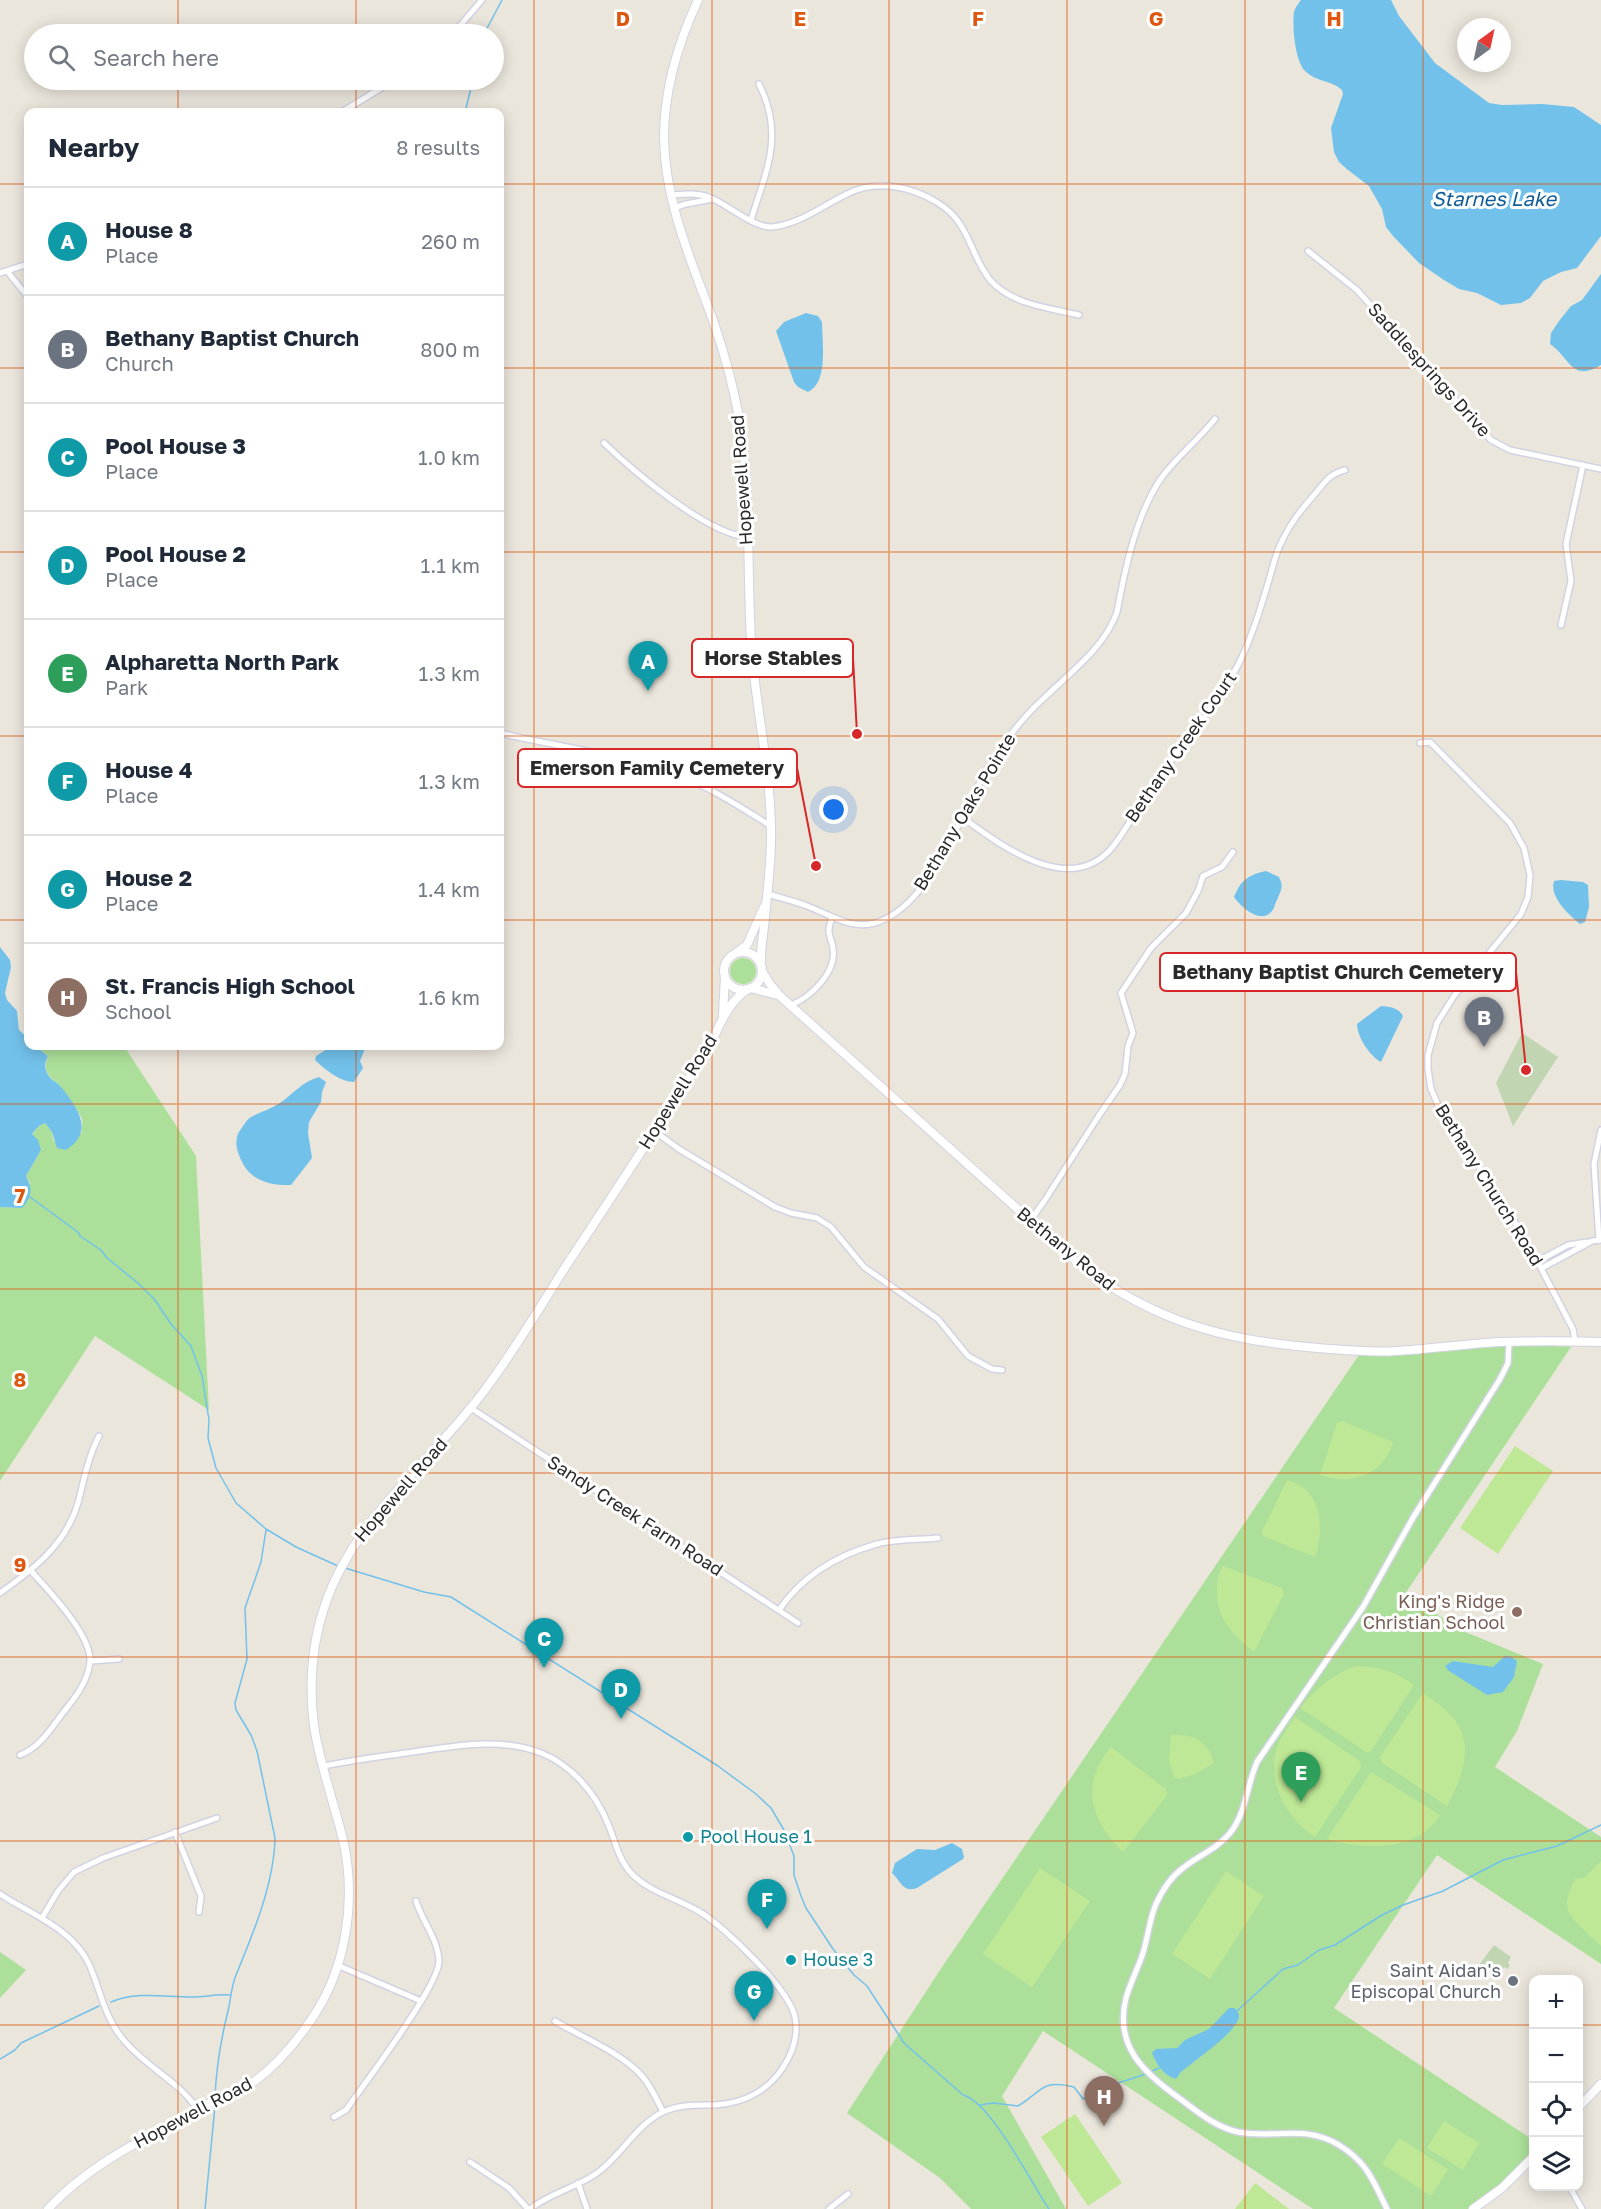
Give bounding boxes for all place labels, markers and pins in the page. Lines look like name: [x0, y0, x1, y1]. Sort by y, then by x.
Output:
callout: Horse Stables: [692, 639, 853, 677]
pin: A: [628, 642, 668, 691]
callout: Emerson Family Cemetery: [518, 749, 797, 787]
callout: Bethany Baptist Church Cemetery: [1160, 953, 1516, 991]
pin: B: [1464, 998, 1504, 1047]
place label: King's Ridge Christian School: [1363, 1590, 1505, 1633]
marker: King's Ridge Christian School: [1510, 1605, 1524, 1619]
pin: C: [524, 1618, 564, 1668]
pin: D: [602, 1670, 640, 1719]
pin: E: [1282, 1752, 1320, 1802]
place label: Pool House 1: [700, 1825, 812, 1847]
marker: Pool House 1: [681, 1830, 695, 1844]
pin: F: [748, 1880, 786, 1929]
place label: House 3: [803, 1948, 873, 1970]
marker: House 3: [784, 1953, 798, 1967]
place label: Saint Aidan's Episcopal Church: [1351, 1959, 1501, 2002]
pin: G: [734, 1972, 774, 2021]
marker: Saint Aidan's Episcopal Church: [1506, 1974, 1520, 1988]
pin: H: [1084, 2076, 1124, 2126]

